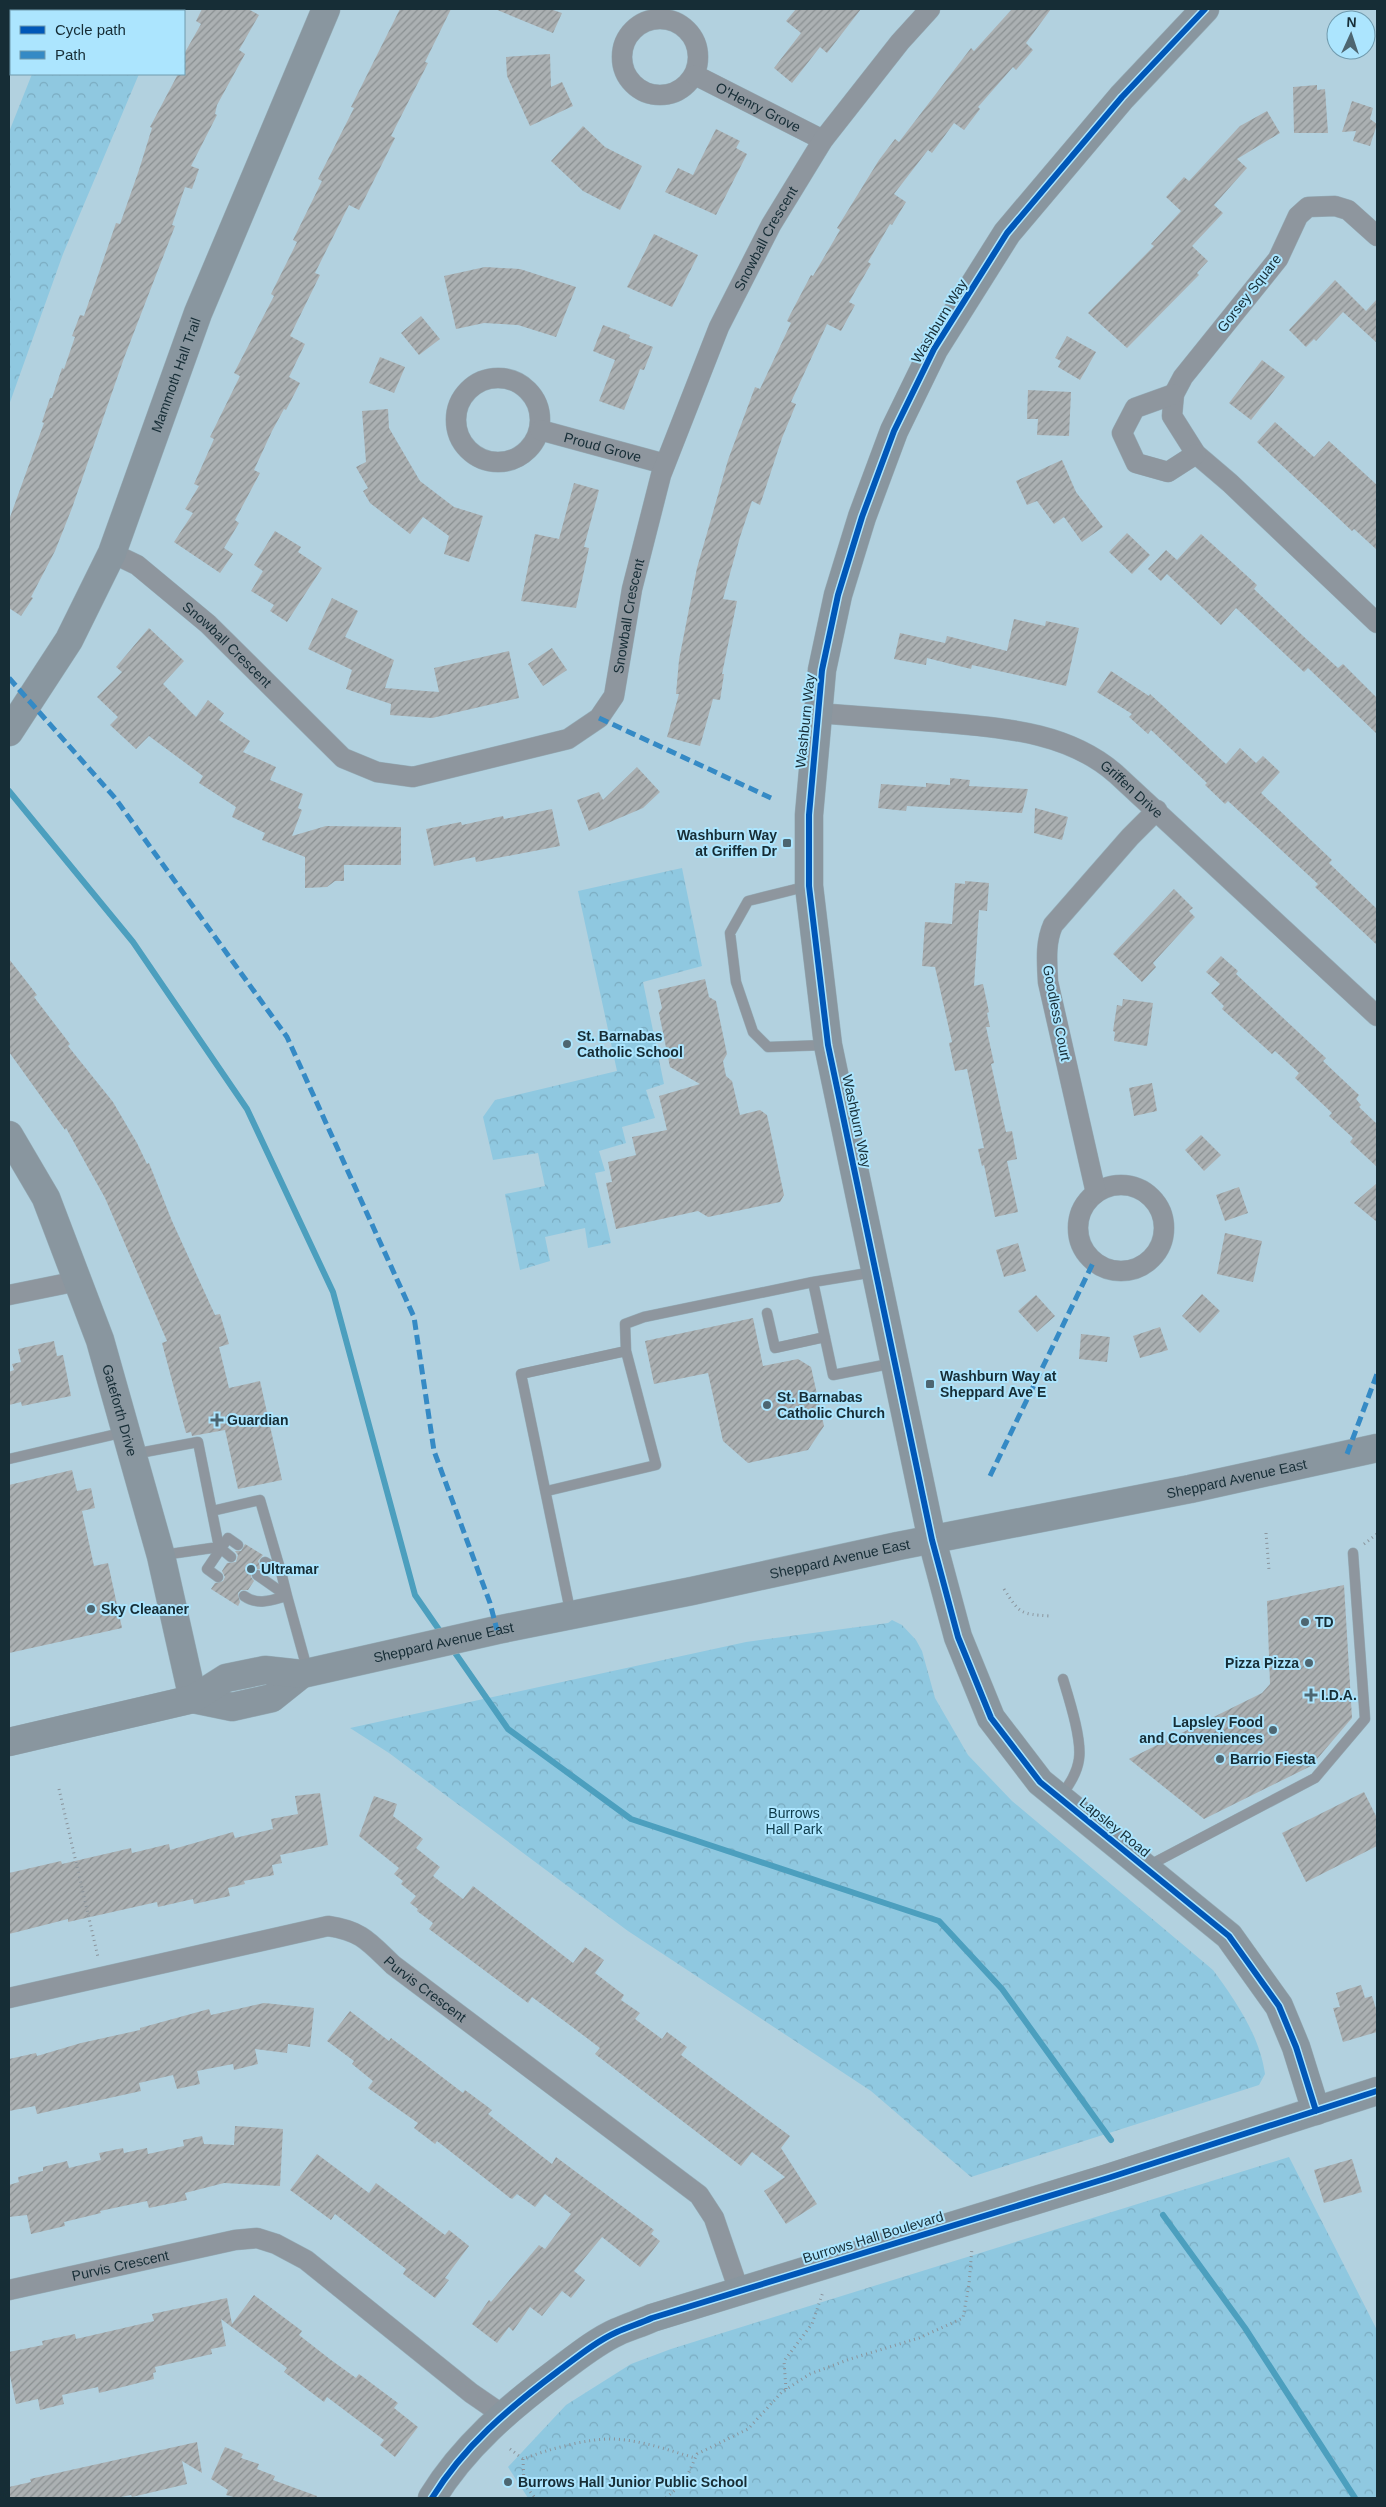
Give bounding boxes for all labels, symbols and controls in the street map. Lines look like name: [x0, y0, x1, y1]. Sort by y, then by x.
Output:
legend: [10, 10, 185, 75]
north arrow: [1326, 10, 1376, 60]
text: N: [1346, 14, 1357, 30]
text: Cycle path: [55, 21, 126, 38]
text: Path: [55, 46, 86, 63]
street label: O'Henry Grove: [713, 79, 804, 135]
street label: Snowball Crescent: [731, 183, 801, 294]
street label: Gorsey Square: [1214, 251, 1284, 335]
street label: Washburn Way: [908, 276, 970, 366]
street label: Mammoth Hall Trail: [148, 315, 204, 435]
street label: Proud Grove: [562, 429, 643, 465]
street label: Snowball Crescent: [610, 557, 647, 675]
street label: Snowball Crescent: [179, 598, 275, 691]
street label: Washburn Way: [792, 673, 818, 769]
street label: Griffen Drive: [1098, 757, 1166, 821]
place label: Washburn Way at Griffen Dr: [677, 827, 778, 859]
marker: Washburn Way at Griffen Dr: [781, 837, 793, 849]
street label: Goodless Court: [1040, 964, 1074, 1062]
place label: St. Barnabas Catholic School: [577, 1028, 683, 1060]
marker: St. Barnabas Catholic School: [561, 1038, 573, 1050]
street label: Washburn Way: [839, 1073, 875, 1169]
street label: Gateforth Drive: [99, 1362, 141, 1458]
place label: Washburn Way at Sheppard Ave E: [940, 1368, 1057, 1400]
marker: Washburn Way at Sheppard Ave E: [924, 1378, 936, 1390]
place label: St. Barnabas Catholic Church: [777, 1389, 885, 1421]
marker: St. Barnabas Catholic Church: [761, 1399, 773, 1411]
place label: Guardian: [227, 1412, 288, 1428]
marker: Guardian: [211, 1414, 223, 1426]
street label: Sheppard Avenue East: [1165, 1456, 1308, 1501]
street label: Sheppard Avenue East: [768, 1536, 911, 1582]
place label: Ultramar: [261, 1561, 319, 1577]
marker: Ultramar: [245, 1563, 257, 1575]
place label: Sky Cleaaner: [101, 1601, 189, 1617]
marker: Sky Cleaaner: [85, 1603, 97, 1615]
place label: TD: [1315, 1614, 1334, 1630]
marker: TD: [1299, 1616, 1311, 1628]
street label: Sheppard Avenue East: [372, 1619, 515, 1666]
place label: Pizza Pizza: [1225, 1655, 1299, 1671]
marker: Pizza Pizza: [1303, 1657, 1315, 1669]
place label: I.D.A.: [1321, 1687, 1357, 1703]
marker: I.D.A.: [1305, 1689, 1317, 1701]
place label: Lapsley Food and Conveniences: [1139, 1714, 1263, 1746]
marker: Lapsley Food and Conveniences: [1267, 1724, 1279, 1736]
place label: Barrio Fiesta: [1230, 1751, 1316, 1767]
marker: Barrio Fiesta: [1214, 1753, 1226, 1765]
street label: Lapsley Road: [1077, 1794, 1153, 1860]
park label: Burrows Hall Park: [766, 1805, 823, 1837]
street label: Purvis Crescent: [381, 1953, 470, 2025]
street label: Burrows Hall Boulevard: [801, 2208, 945, 2266]
street label: Purvis Crescent: [70, 2247, 170, 2284]
place label: Burrows Hall Junior Public School: [518, 2474, 747, 2490]
marker: Burrows Hall Junior Public School: [502, 2476, 514, 2488]

